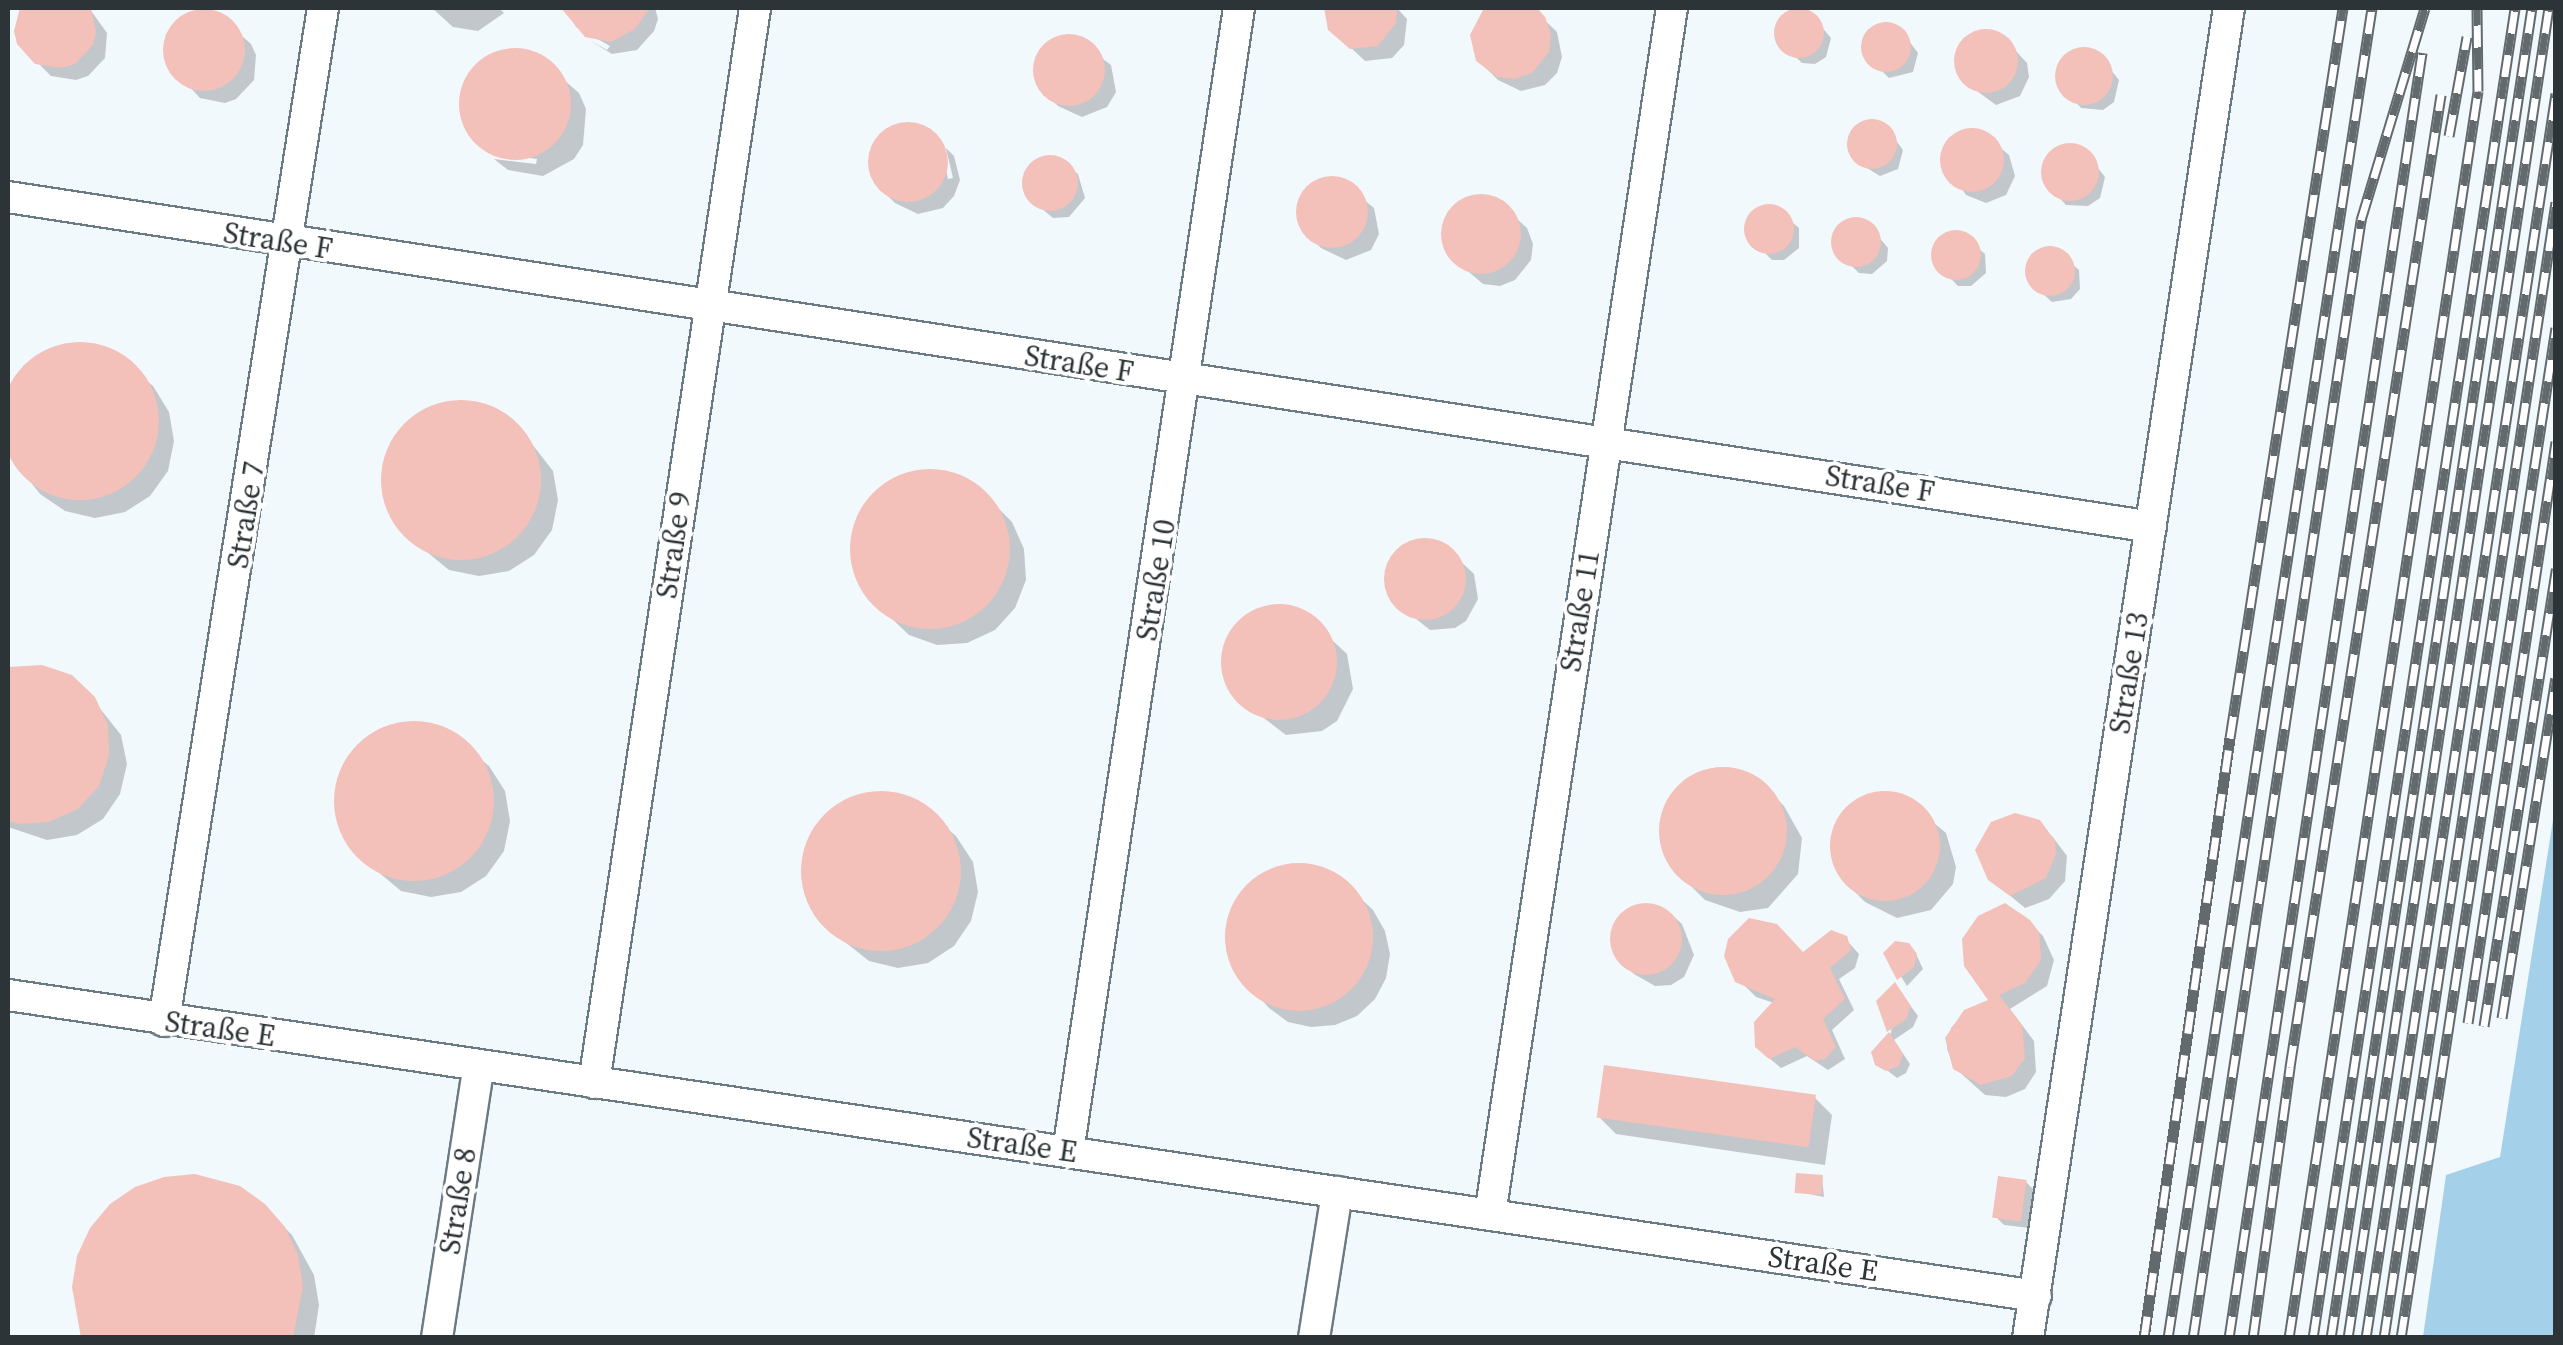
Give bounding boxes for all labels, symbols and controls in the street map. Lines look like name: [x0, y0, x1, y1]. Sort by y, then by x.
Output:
street label: Straße F: [221, 215, 335, 267]
street label: Straße F: [1022, 338, 1136, 390]
street label: Straße F: [1823, 458, 1937, 510]
street label: Straße 7: [220, 459, 272, 571]
street label: Straße 9: [649, 489, 699, 601]
street label: Straße 10: [1129, 517, 1183, 643]
street label: Straße 11: [1553, 548, 1607, 674]
street label: Straße 13: [2102, 610, 2156, 736]
street label: Straße E: [163, 1003, 277, 1055]
street label: Straße E: [965, 1119, 1079, 1171]
street label: Straße 8: [432, 1145, 484, 1257]
street label: Straße E: [1766, 1238, 1880, 1290]

